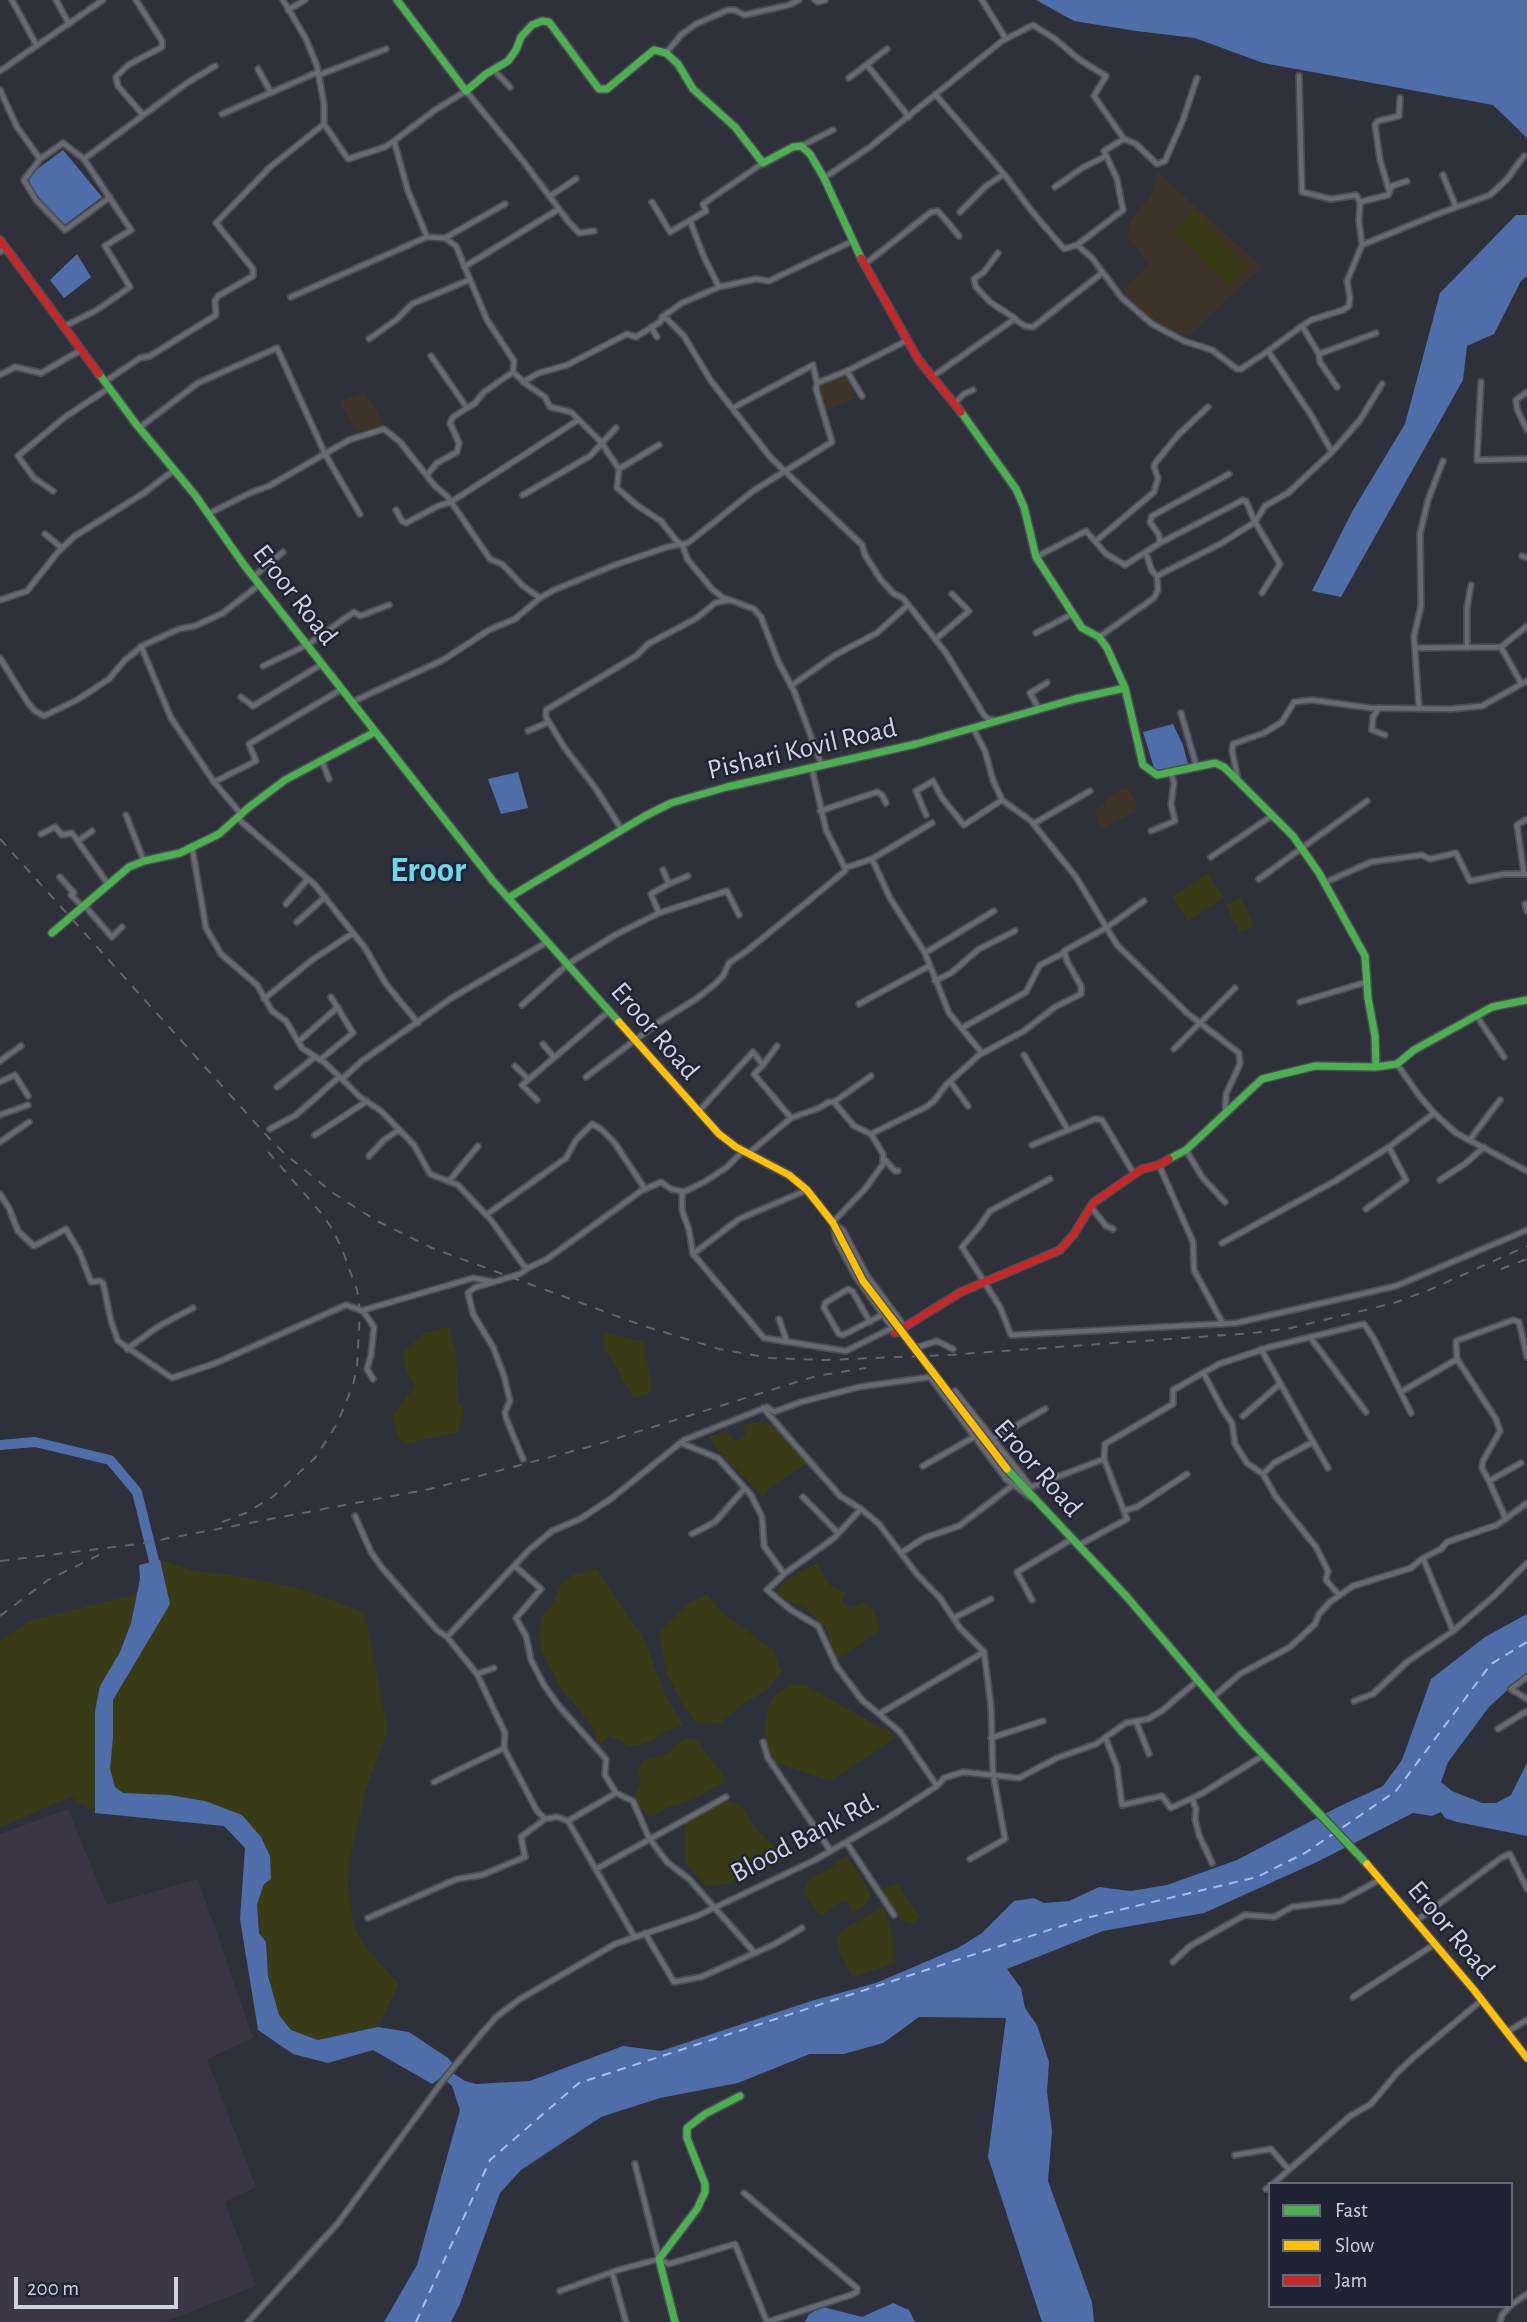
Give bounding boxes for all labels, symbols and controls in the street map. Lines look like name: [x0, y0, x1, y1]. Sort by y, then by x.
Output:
street label: Eroor Road: [245, 538, 345, 652]
street label: Pishari Kovil Road: [704, 711, 900, 787]
district label: Eroor: [390, 849, 466, 891]
street label: Eroor Road: [603, 975, 707, 1087]
street label: Eroor Road: [986, 1412, 1090, 1524]
street label: Blood Bank Rd.: [725, 1784, 885, 1890]
street label: Eroor Road: [1400, 1874, 1502, 1986]
legend: [1268, 2182, 1513, 2308]
text: Fast: [1335, 2200, 1368, 2221]
text: Slow: [1335, 2235, 1374, 2256]
scale bar: [18, 2262, 182, 2306]
text: Jam: [1335, 2270, 1367, 2291]
text: 200 m: [27, 2278, 79, 2299]

